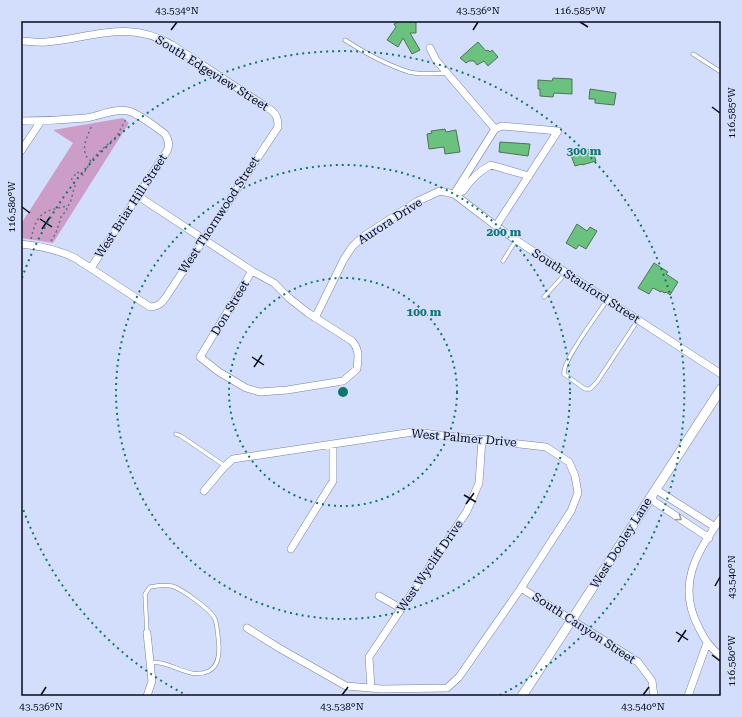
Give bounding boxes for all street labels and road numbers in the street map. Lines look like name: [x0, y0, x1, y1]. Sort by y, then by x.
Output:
street label: South Edgeview Street: [153, 32, 272, 114]
street label: West Briar Hill Street: [92, 151, 170, 261]
street label: West Thornwood Street: [176, 153, 262, 276]
street label: Aurora Drive: [355, 195, 425, 247]
street label: South Stanford Street: [529, 246, 643, 326]
street label: Don Street: [208, 277, 252, 338]
street label: West Palmer Drive: [411, 426, 518, 450]
street label: West Dooley Lane: [587, 495, 655, 591]
street label: West Wycliff Drive: [394, 517, 466, 614]
street label: South Canyon Street: [530, 589, 639, 667]

